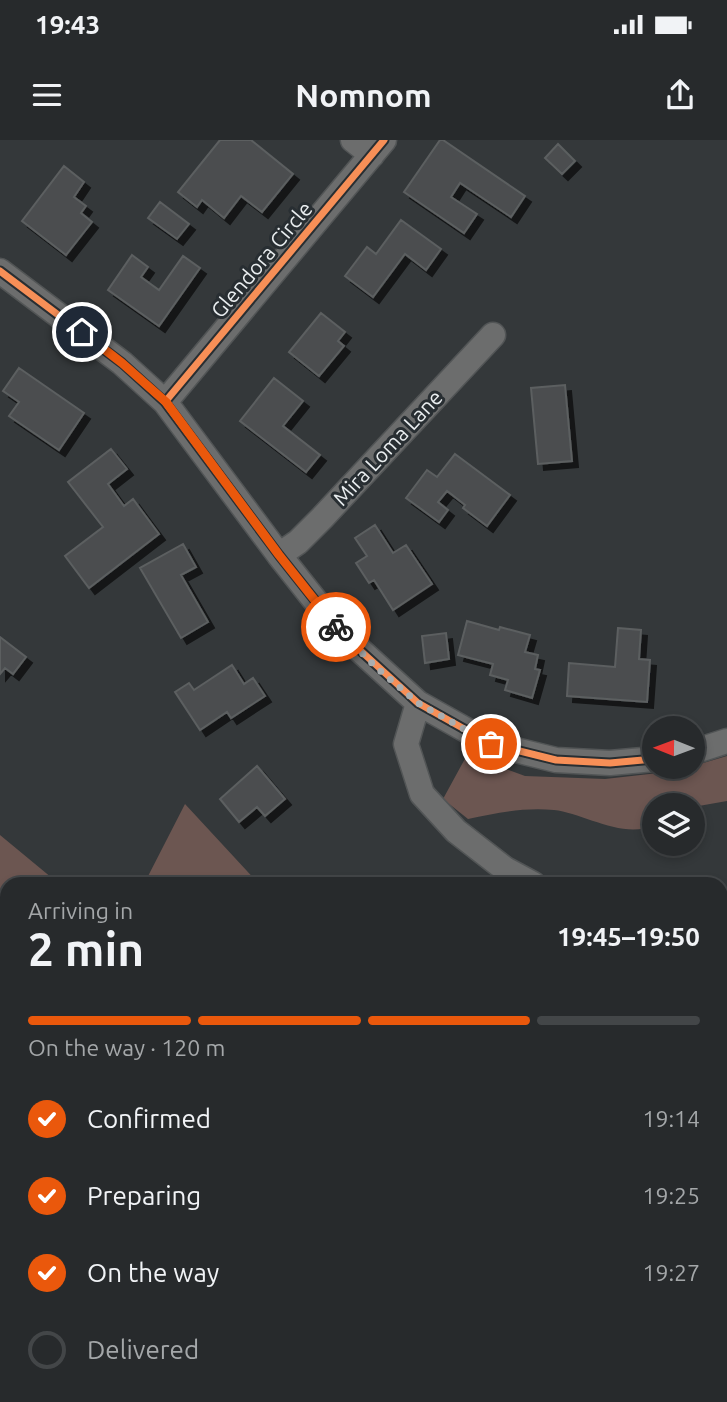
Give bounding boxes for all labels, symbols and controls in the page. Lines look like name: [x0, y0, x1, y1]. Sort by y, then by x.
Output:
text: 19:43: [35, 10, 100, 39]
icon: menu: [28, 76, 66, 114]
icon: share: [661, 76, 699, 114]
text: Nomnom: [295, 77, 432, 113]
street label: Glendora Circle: [206, 197, 317, 322]
pin: [52, 302, 112, 362]
icon: home: [63, 313, 101, 351]
street label: Mira Loma Lane: [328, 385, 447, 510]
courier: [301, 592, 371, 662]
icon: bike: [317, 608, 355, 646]
pin: [461, 714, 521, 774]
north arrow: [642, 716, 705, 779]
map controls: [642, 716, 705, 856]
icon: bag: [472, 725, 510, 763]
button: layers: [642, 793, 705, 856]
text: Arriving in: [28, 898, 133, 923]
text: 19:45–19:50: [557, 922, 700, 951]
text: 2 min: [28, 923, 144, 975]
text: On the way · 120 m: [28, 1035, 225, 1060]
icon: check: [28, 1100, 66, 1138]
text: Confirmed: [87, 1104, 211, 1133]
text: 19:14: [642, 1106, 700, 1131]
icon: check: [28, 1177, 66, 1215]
text: Preparing: [87, 1181, 201, 1210]
text: 19:25: [642, 1183, 700, 1208]
icon: check: [28, 1254, 66, 1292]
text: On the way: [87, 1258, 219, 1287]
text: 19:27: [642, 1260, 700, 1285]
text: Delivered: [87, 1335, 199, 1364]

